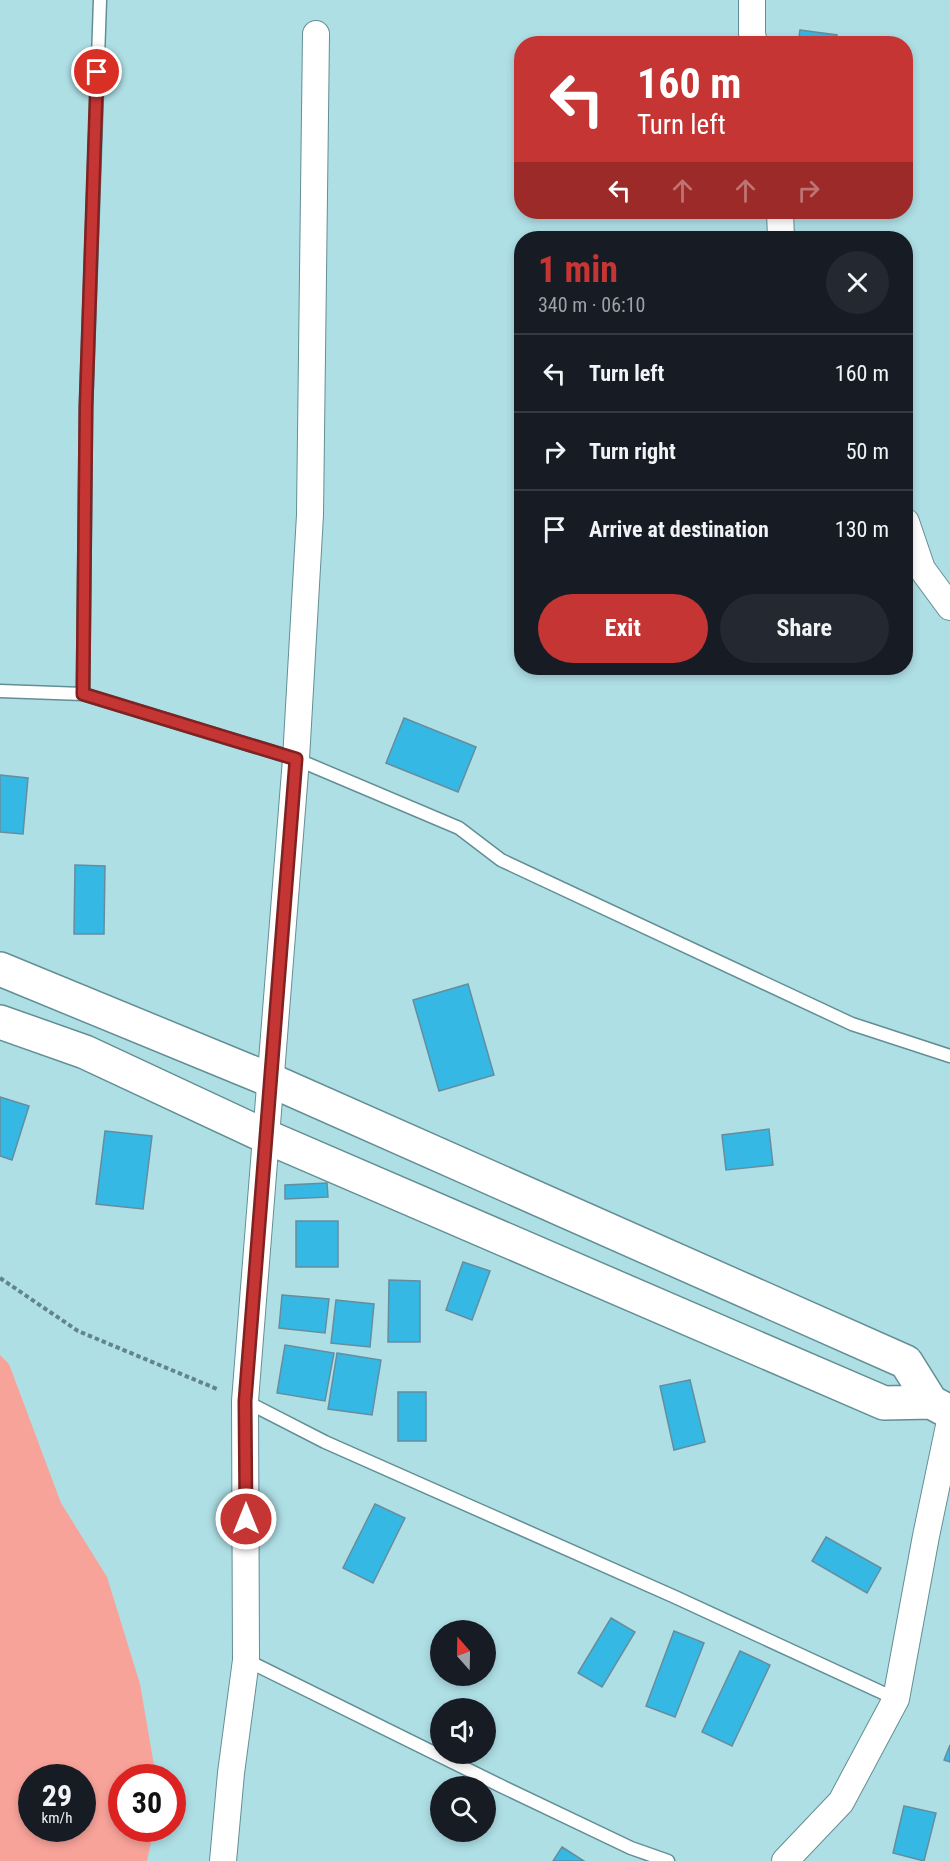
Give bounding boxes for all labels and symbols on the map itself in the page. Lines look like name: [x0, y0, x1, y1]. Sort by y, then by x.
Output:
pin: [71, 46, 122, 97]
position arrow: [214, 1487, 278, 1551]
north arrow: [430, 1620, 496, 1686]
speed limit sign: 30: [108, 1764, 186, 1842]

